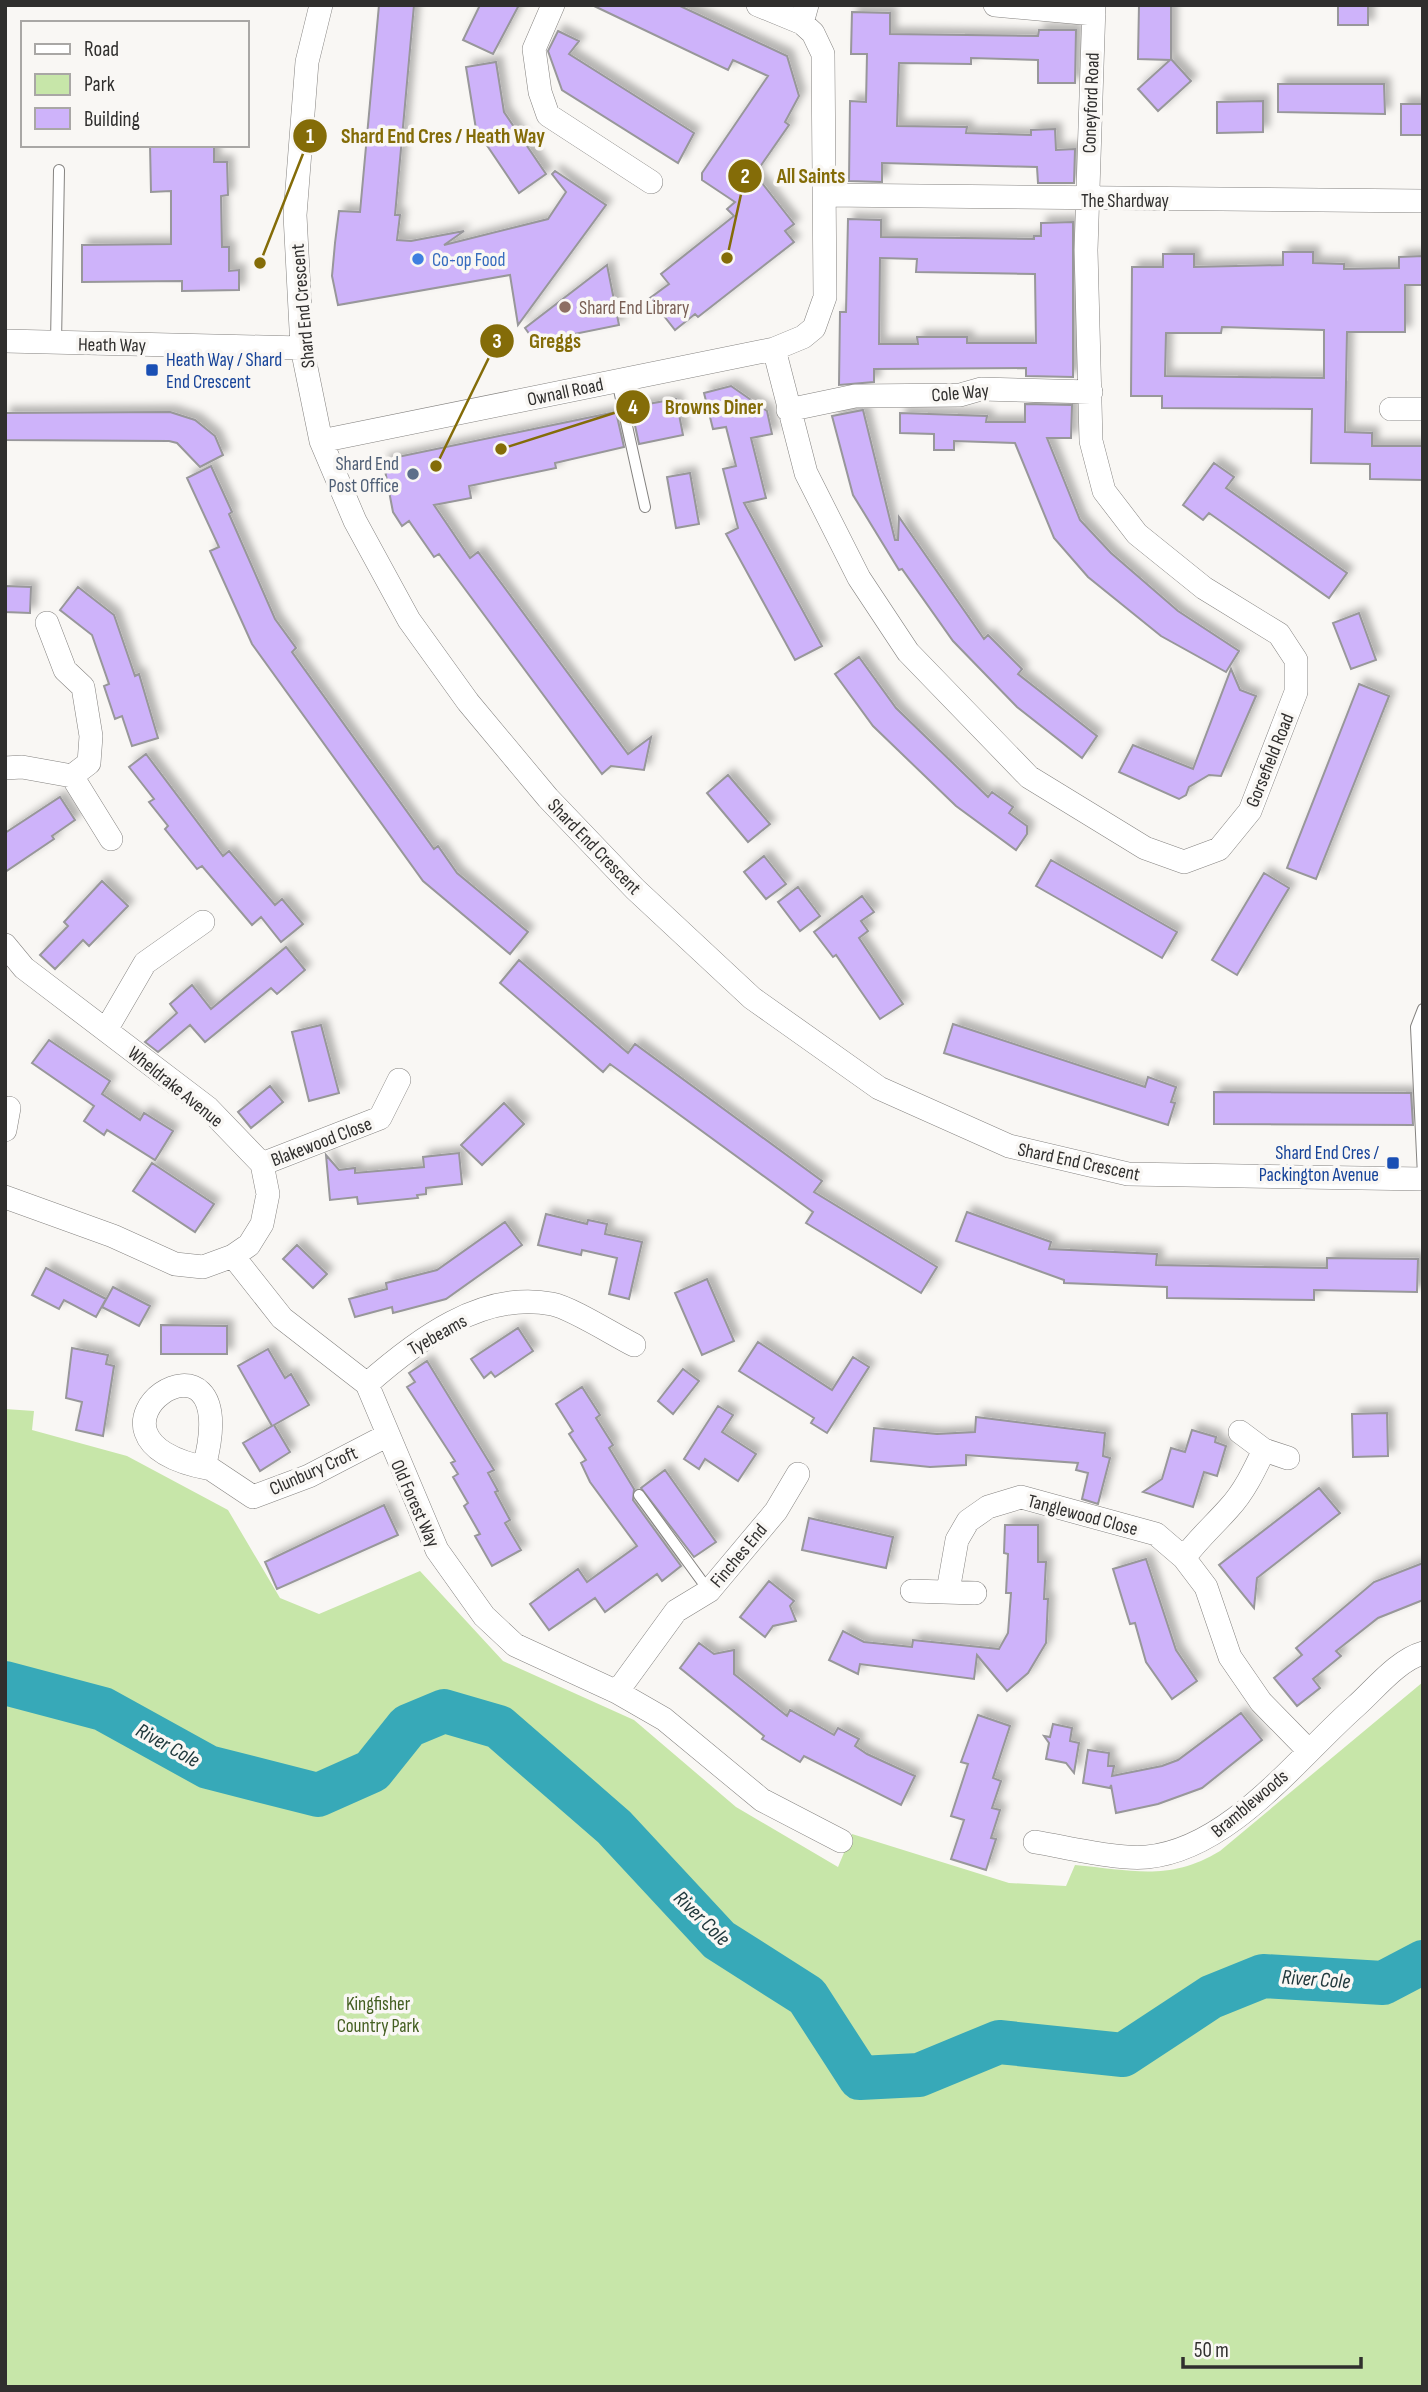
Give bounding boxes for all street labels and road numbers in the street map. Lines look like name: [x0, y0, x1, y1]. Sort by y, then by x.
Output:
street label: Coneyford Road: [1078, 52, 1105, 154]
street label: The Shardway: [1081, 190, 1170, 213]
street label: Shard End Crescent: [287, 243, 320, 369]
street label: Heath Way: [78, 333, 147, 358]
street label: Ownall Road: [525, 373, 605, 412]
street label: Cole Way: [930, 379, 990, 407]
street label: Gorsefield Road: [1241, 710, 1300, 811]
street label: Shard End Crescent: [542, 794, 646, 900]
street label: Wheldrake Avenue: [123, 1042, 227, 1133]
street label: Blakewood Close: [268, 1113, 375, 1172]
street label: Shard End Crescent: [1015, 1138, 1142, 1187]
street label: Tyebeams: [404, 1310, 471, 1361]
street label: Clunbury Croft: [266, 1442, 361, 1501]
street label: Old Forest Way: [385, 1456, 444, 1552]
street label: Tanglewood Close: [1025, 1490, 1140, 1541]
street label: Finches End: [706, 1519, 772, 1593]
street label: Bramblewoods: [1207, 1765, 1293, 1843]

